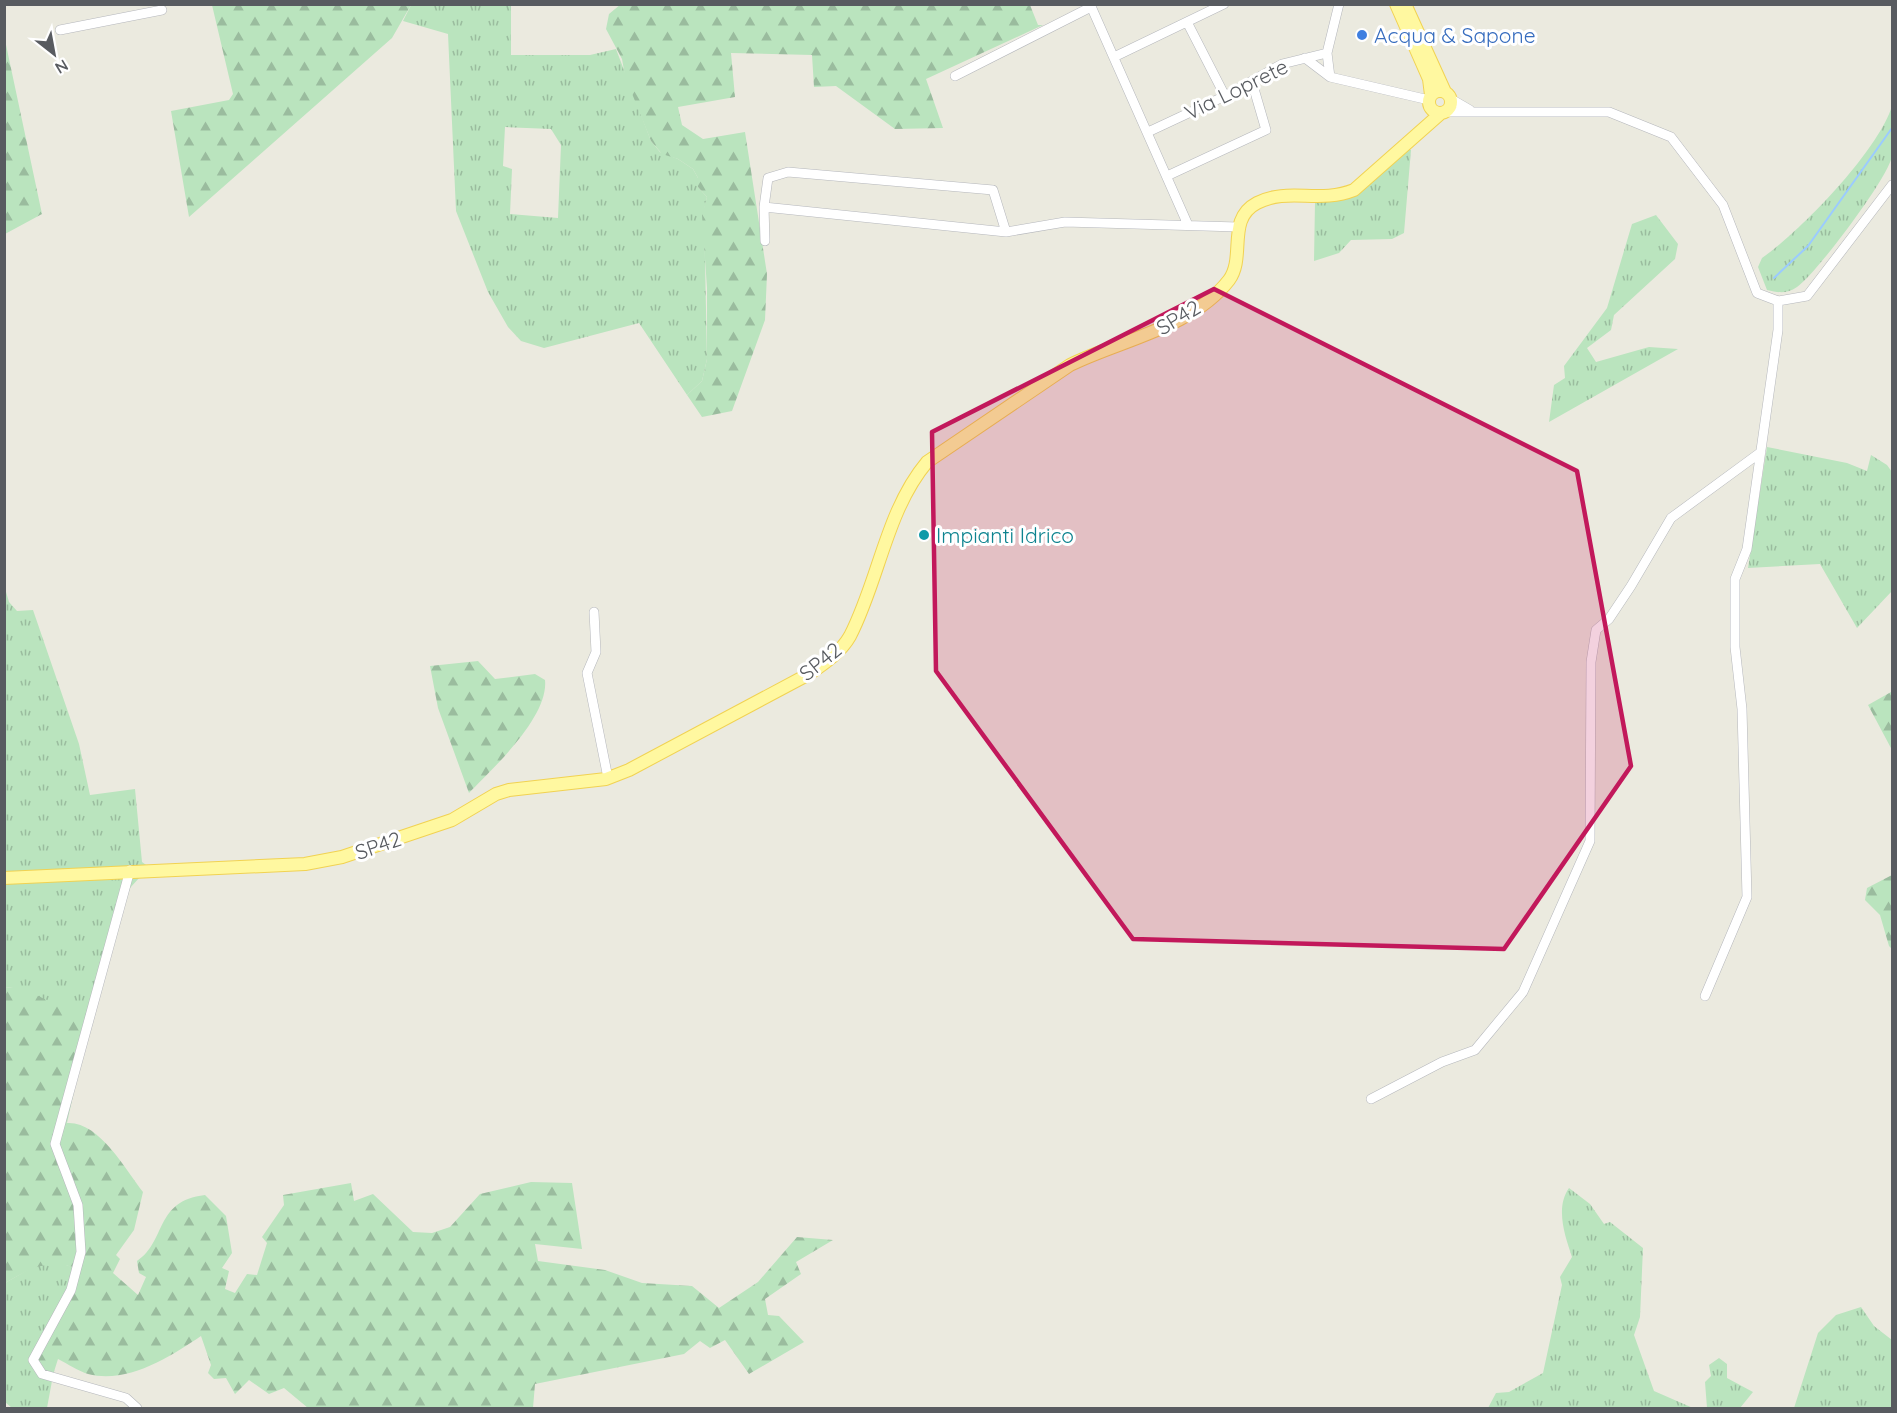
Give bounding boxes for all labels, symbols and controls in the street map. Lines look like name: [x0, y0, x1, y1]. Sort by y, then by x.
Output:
place label: Acqua & Sapone: [1374, 22, 1536, 48]
north arrow: [24, 24, 84, 84]
marker: Acqua & Sapone: [1355, 28, 1369, 42]
street label: Via Loprete: [1180, 53, 1292, 125]
text: N: [52, 55, 72, 78]
street label: SP42: [1151, 294, 1205, 340]
place label: Impianti Idrico: [936, 522, 1074, 548]
marker: Impianti Idrico: [917, 528, 931, 542]
street label: SP42: [794, 636, 846, 686]
street label: SP42: [352, 825, 404, 865]

